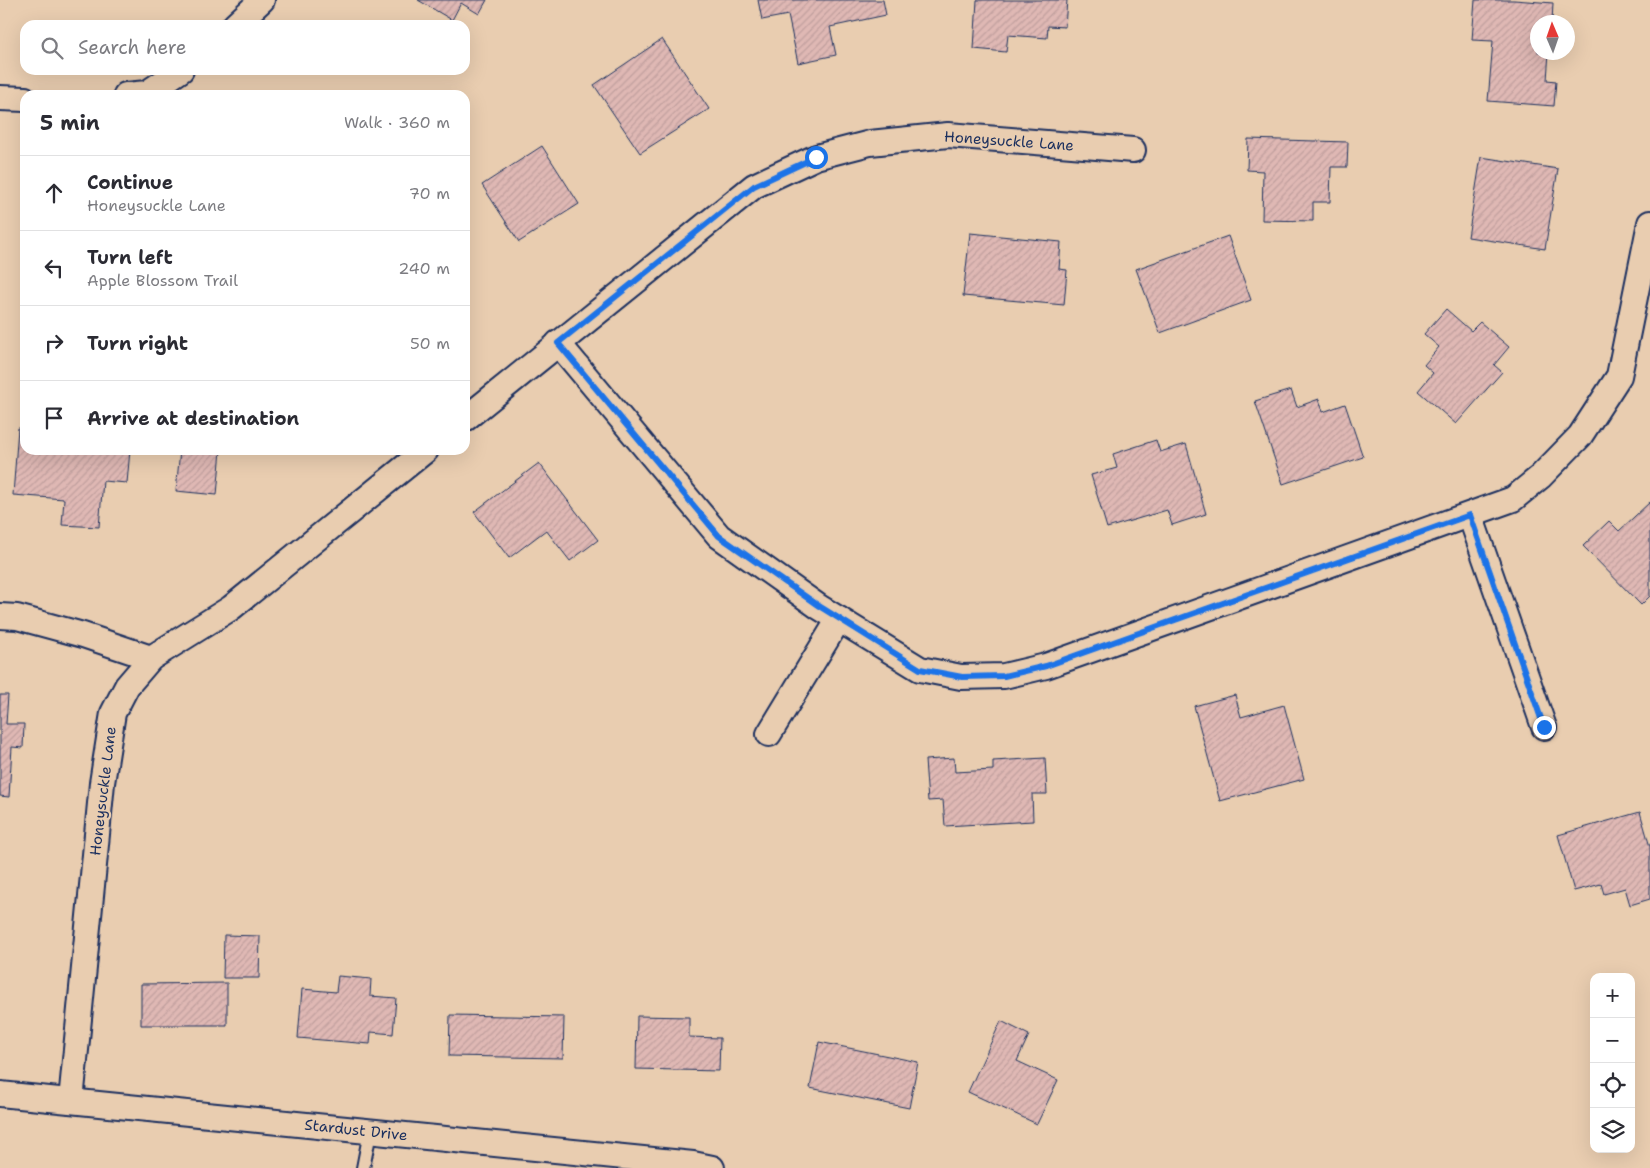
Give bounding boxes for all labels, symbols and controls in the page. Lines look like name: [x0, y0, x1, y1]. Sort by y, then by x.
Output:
north arrow: [1530, 15, 1575, 60]
search box: [20, 20, 470, 75]
icon: search: [38, 34, 66, 62]
text: Search here: [78, 35, 187, 60]
text: 5 min: [40, 109, 100, 137]
text: Walk · 360 m: [344, 112, 450, 133]
street label: Honeysuckle Lane: [943, 126, 1075, 156]
route start: [805, 146, 828, 169]
text: Continue: [87, 170, 173, 195]
icon: ahead: [40, 179, 68, 207]
text: 70 m: [409, 183, 450, 204]
text: Honeysuckle Lane: [87, 195, 226, 216]
text: Turn left: [87, 245, 173, 270]
icon: left: [40, 254, 68, 282]
text: 240 m: [398, 258, 450, 279]
text: Apple Blossom Trail: [87, 270, 238, 291]
icon: right: [40, 329, 68, 357]
text: Turn right: [87, 331, 188, 356]
text: 50 m: [410, 333, 450, 354]
icon: arrive: [40, 404, 68, 432]
text: Arrive at destination: [87, 406, 299, 431]
route end: [1533, 716, 1556, 739]
street label: Honeysuckle Lane: [85, 725, 121, 857]
map controls: [1590, 973, 1635, 1153]
button: +: [1590, 973, 1635, 1018]
button: −: [1590, 1018, 1635, 1063]
button: locate: [1590, 1063, 1635, 1108]
button: layers: [1590, 1108, 1635, 1153]
street label: Stardust Drive: [304, 1115, 408, 1145]

